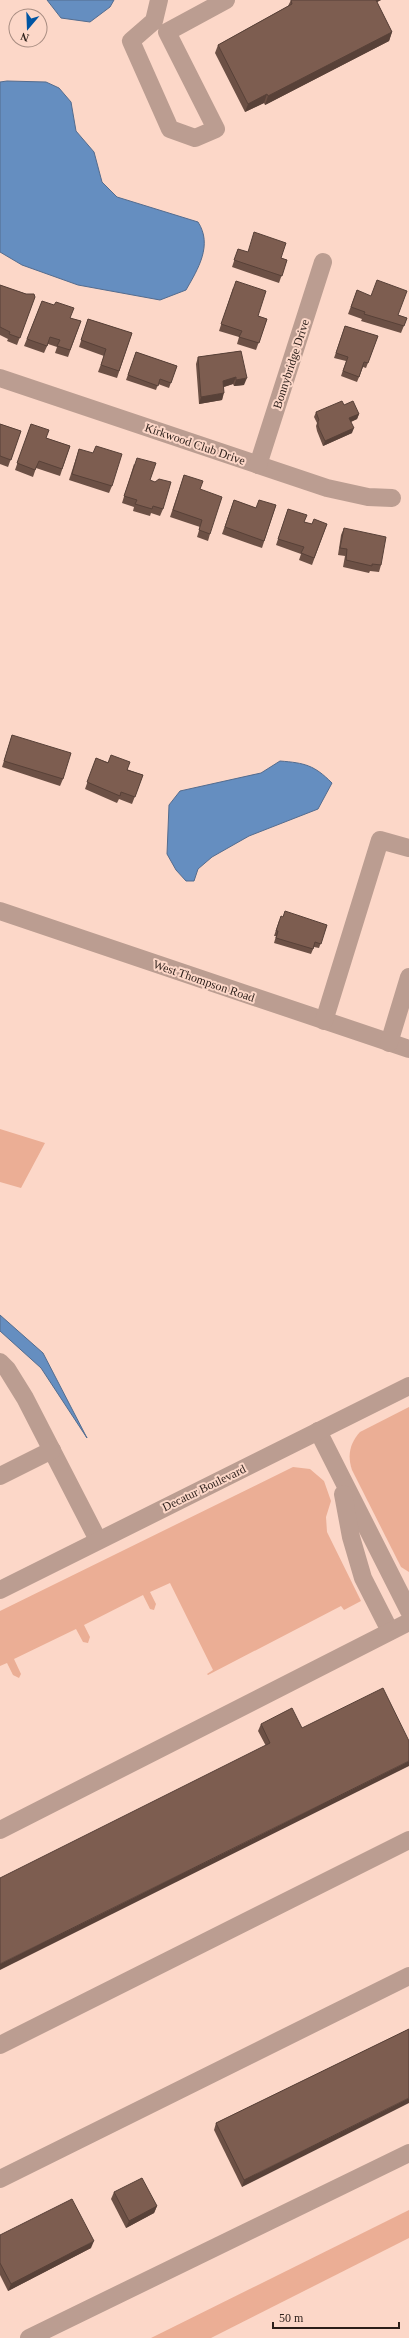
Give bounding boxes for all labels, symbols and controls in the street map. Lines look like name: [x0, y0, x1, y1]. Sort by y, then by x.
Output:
north arrow: [8, 8, 48, 48]
text: N: [19, 30, 30, 44]
street label: Bonnybridge Drive: [270, 318, 312, 410]
street label: Kirkwood Club Drive: [143, 420, 247, 468]
street label: West Thompson Road: [152, 957, 256, 1005]
street label: Decatur Boulevard: [160, 1462, 248, 1514]
scale bar: [273, 2304, 399, 2330]
text: 50 m: [279, 2311, 304, 2325]

